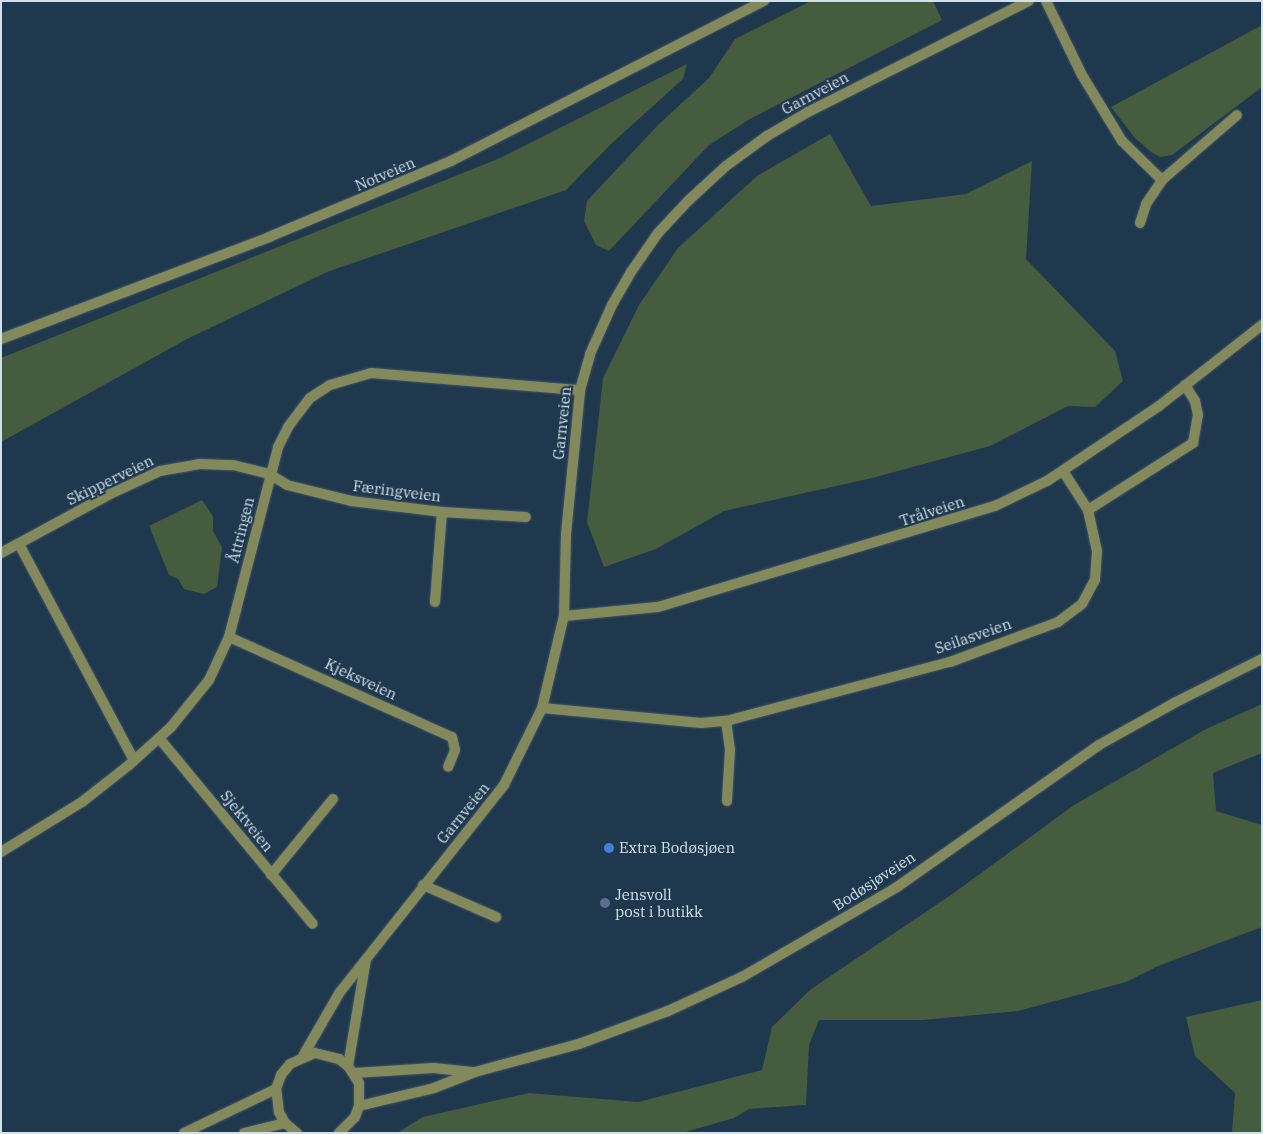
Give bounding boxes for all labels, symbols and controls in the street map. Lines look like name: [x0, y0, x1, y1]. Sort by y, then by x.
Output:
street label: Garnveien: [778, 68, 852, 118]
street label: Notveien: [352, 153, 418, 195]
street label: Garnveien: [549, 386, 575, 460]
street label: Skipperveien: [64, 451, 156, 509]
street label: Færingveien: [352, 477, 442, 505]
street label: Trålveien: [897, 492, 967, 530]
street label: Åttringen: [224, 495, 258, 565]
street label: Seilasveien: [932, 615, 1014, 657]
street label: Kjeksveien: [322, 654, 400, 704]
street label: Garnveien: [433, 779, 493, 847]
street label: Sjektveien: [217, 787, 277, 855]
place label: Extra Bodøsjøen: [619, 839, 735, 857]
marker: Extra Bodøsjøen: [603, 842, 615, 854]
street label: Bodøsjøveien: [829, 848, 919, 914]
place label: Jensvoll post i butikk: [615, 885, 703, 920]
marker: Jensvoll post i butikk: [599, 897, 611, 909]

